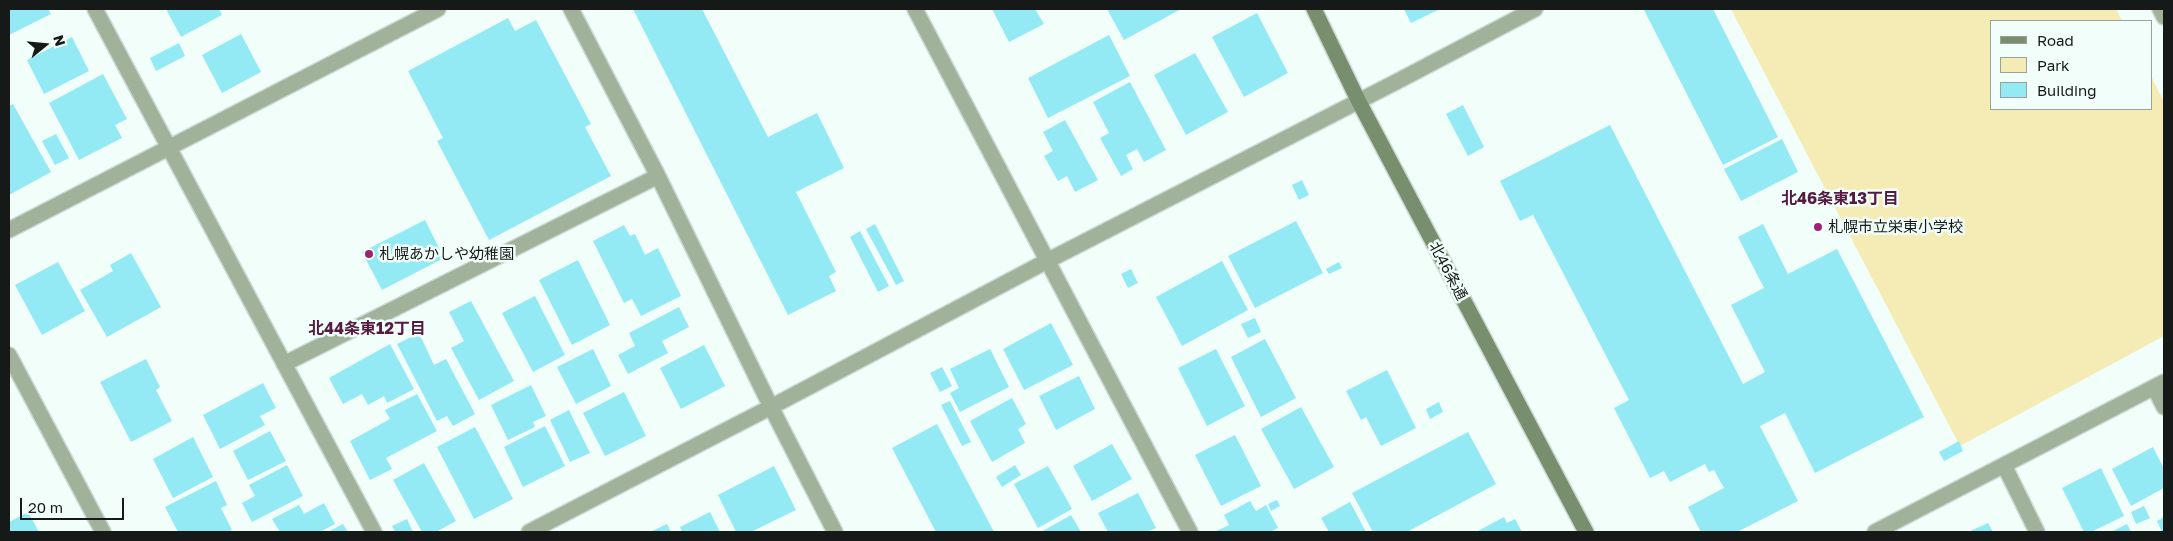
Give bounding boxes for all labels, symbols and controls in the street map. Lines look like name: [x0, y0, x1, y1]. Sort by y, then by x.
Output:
north arrow: [20, 20, 70, 70]
legend: [1990, 20, 2153, 110]
text: Road: [2037, 31, 2074, 49]
text: N: [50, 33, 70, 48]
text: Park: [2037, 56, 2069, 74]
text: Building: [2037, 81, 2097, 99]
district label: 北46条東13丁目: [1781, 189, 1899, 209]
place label: 札幌市立栄東小学校: [1828, 218, 1963, 236]
marker: 札幌市立栄東小学校: [1812, 221, 1824, 233]
street label: 北46条通: [1425, 239, 1471, 303]
place label: 札幌あかしや幼稚園: [379, 245, 514, 263]
marker: 札幌あかしや幼稚園: [363, 248, 375, 260]
district label: 北44条東12丁目: [308, 319, 426, 339]
scale bar: [22, 488, 126, 520]
text: 20 m: [28, 498, 63, 516]

